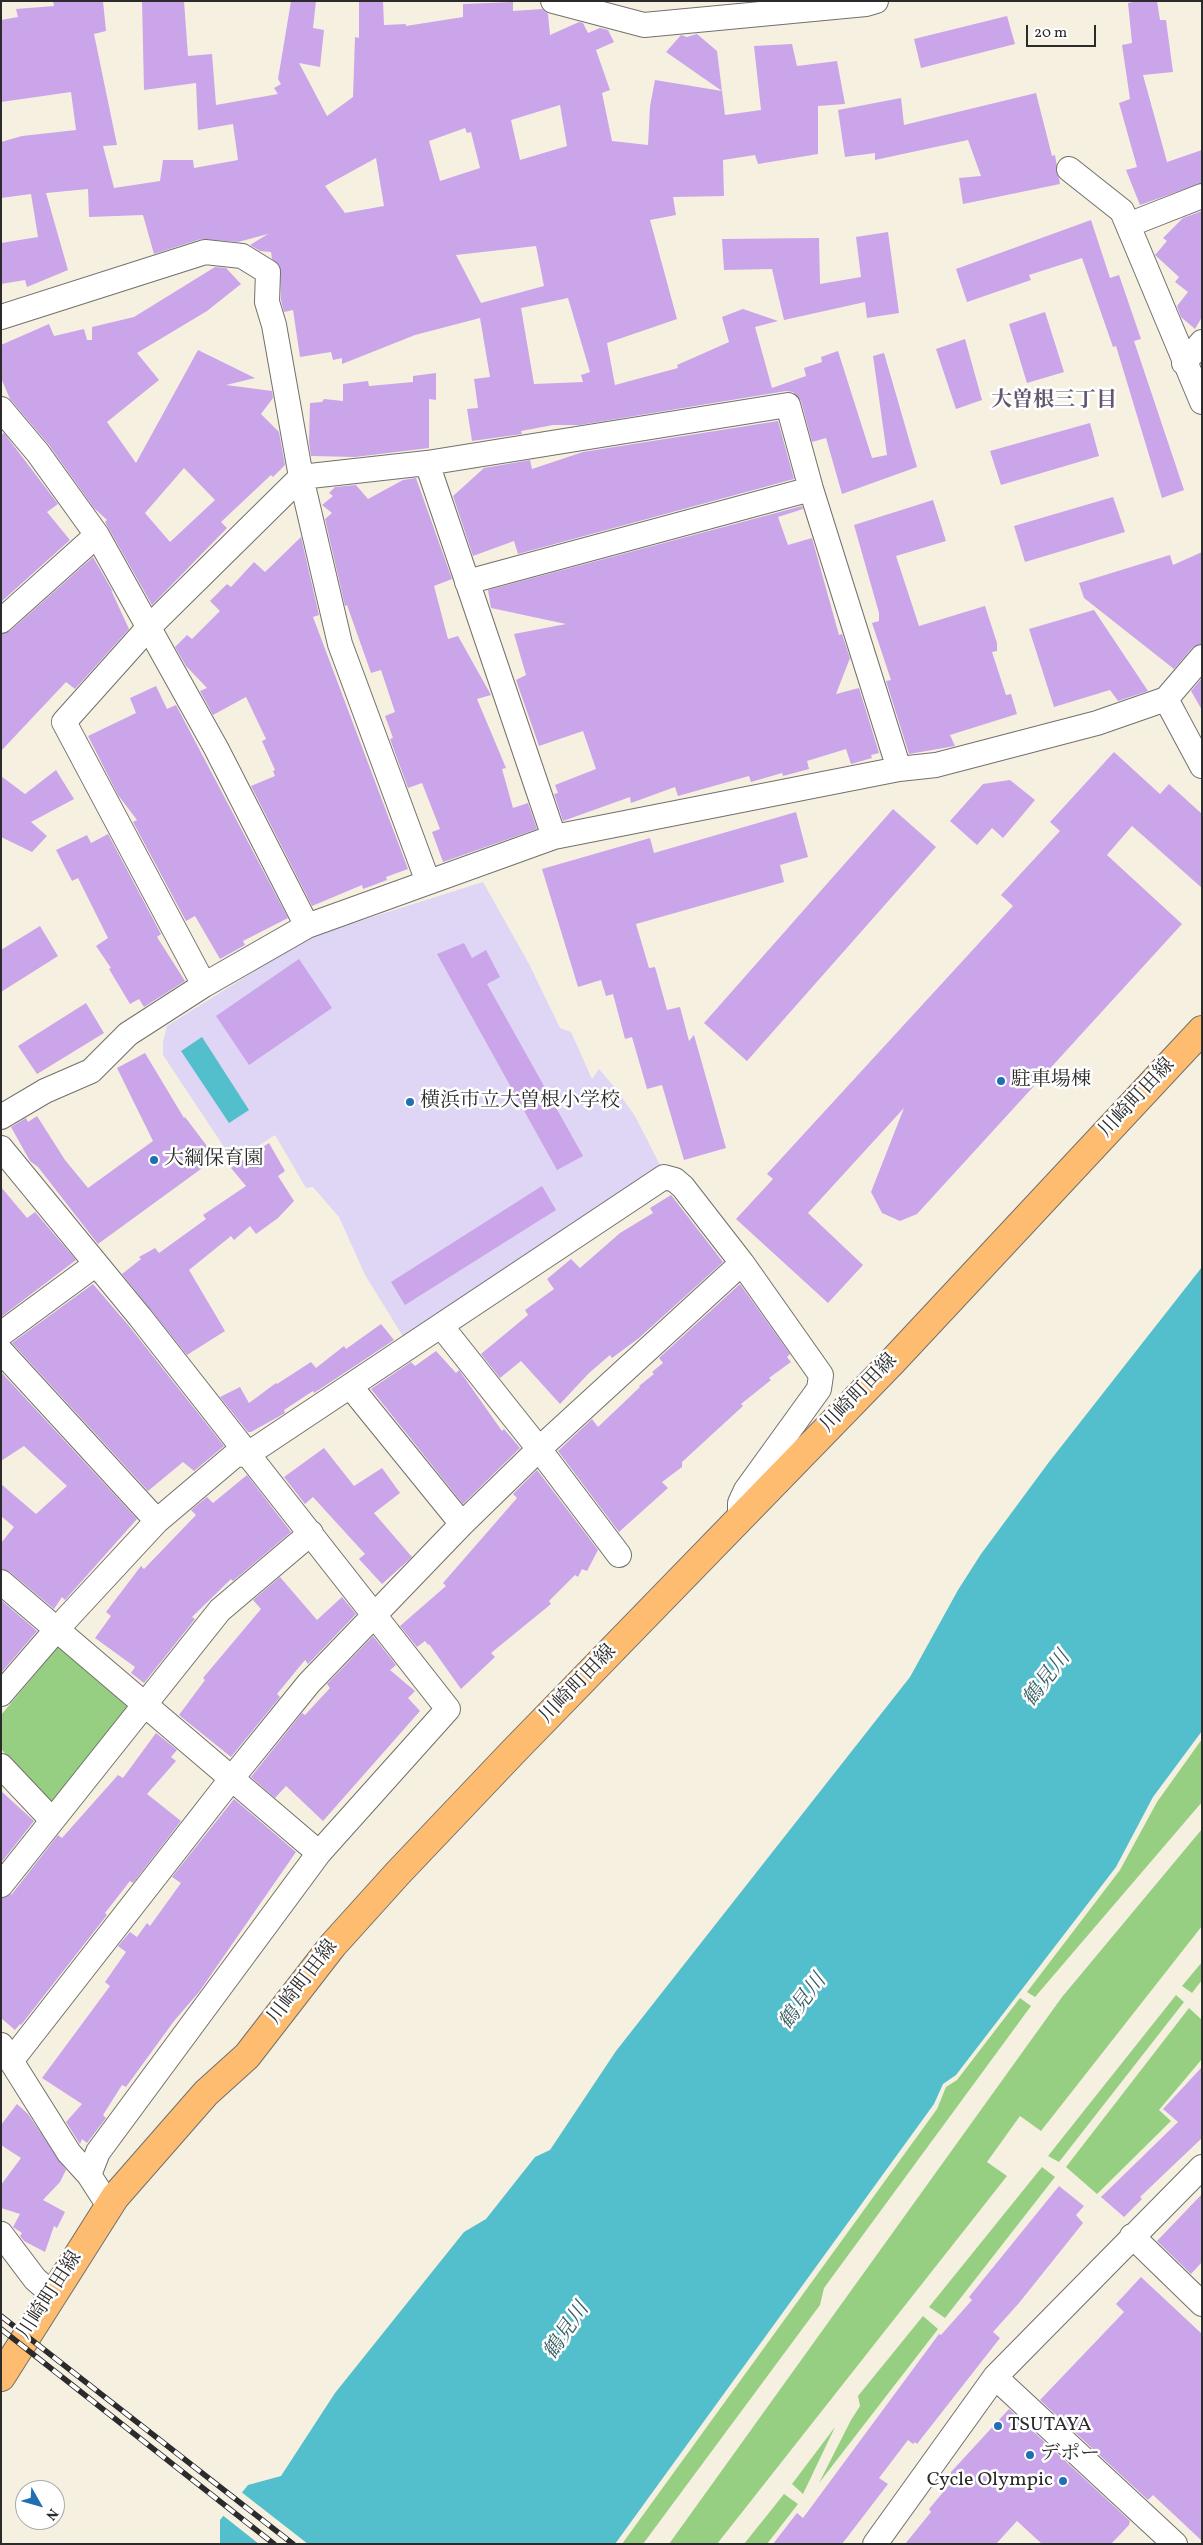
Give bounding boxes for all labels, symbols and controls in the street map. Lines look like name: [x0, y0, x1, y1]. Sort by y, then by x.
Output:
scale bar: [1028, 15, 1098, 47]
text: 20 m: [1034, 23, 1067, 44]
district label: 大曽根三丁目: [991, 389, 1117, 415]
street label: 川崎町田線: [1095, 1054, 1181, 1144]
place label: 駐車場棟: [1011, 1069, 1091, 1093]
marker: 駐車場棟: [995, 1075, 1007, 1087]
place label: 横浜市立大曽根小学校: [420, 1090, 620, 1114]
marker: 横浜市立大曽根小学校: [404, 1096, 416, 1108]
place label: 大綱保育園: [164, 1148, 264, 1172]
marker: 大綱保育園: [148, 1154, 160, 1166]
street label: 川崎町田線: [817, 1350, 903, 1438]
street label: 川崎町田線: [536, 1641, 622, 1729]
water label: 鶴見川: [1019, 1647, 1077, 1713]
street label: 川崎町田線: [264, 1936, 344, 2030]
water label: 鶴見川: [775, 1970, 833, 2036]
street label: 川崎町田線: [14, 2248, 88, 2344]
water label: 鶴見川: [540, 2299, 596, 2365]
place label: TSUTAYA: [1008, 2414, 1091, 2438]
marker: TSUTAYA: [992, 2420, 1004, 2432]
place label: デポー: [1040, 2443, 1100, 2467]
marker: デポー: [1024, 2449, 1036, 2461]
place label: Cycle Olympic: [927, 2469, 1053, 2493]
marker: Cycle Olympic: [1057, 2475, 1069, 2487]
north arrow: [15, 2480, 65, 2530]
text: N: [41, 2504, 62, 2524]

